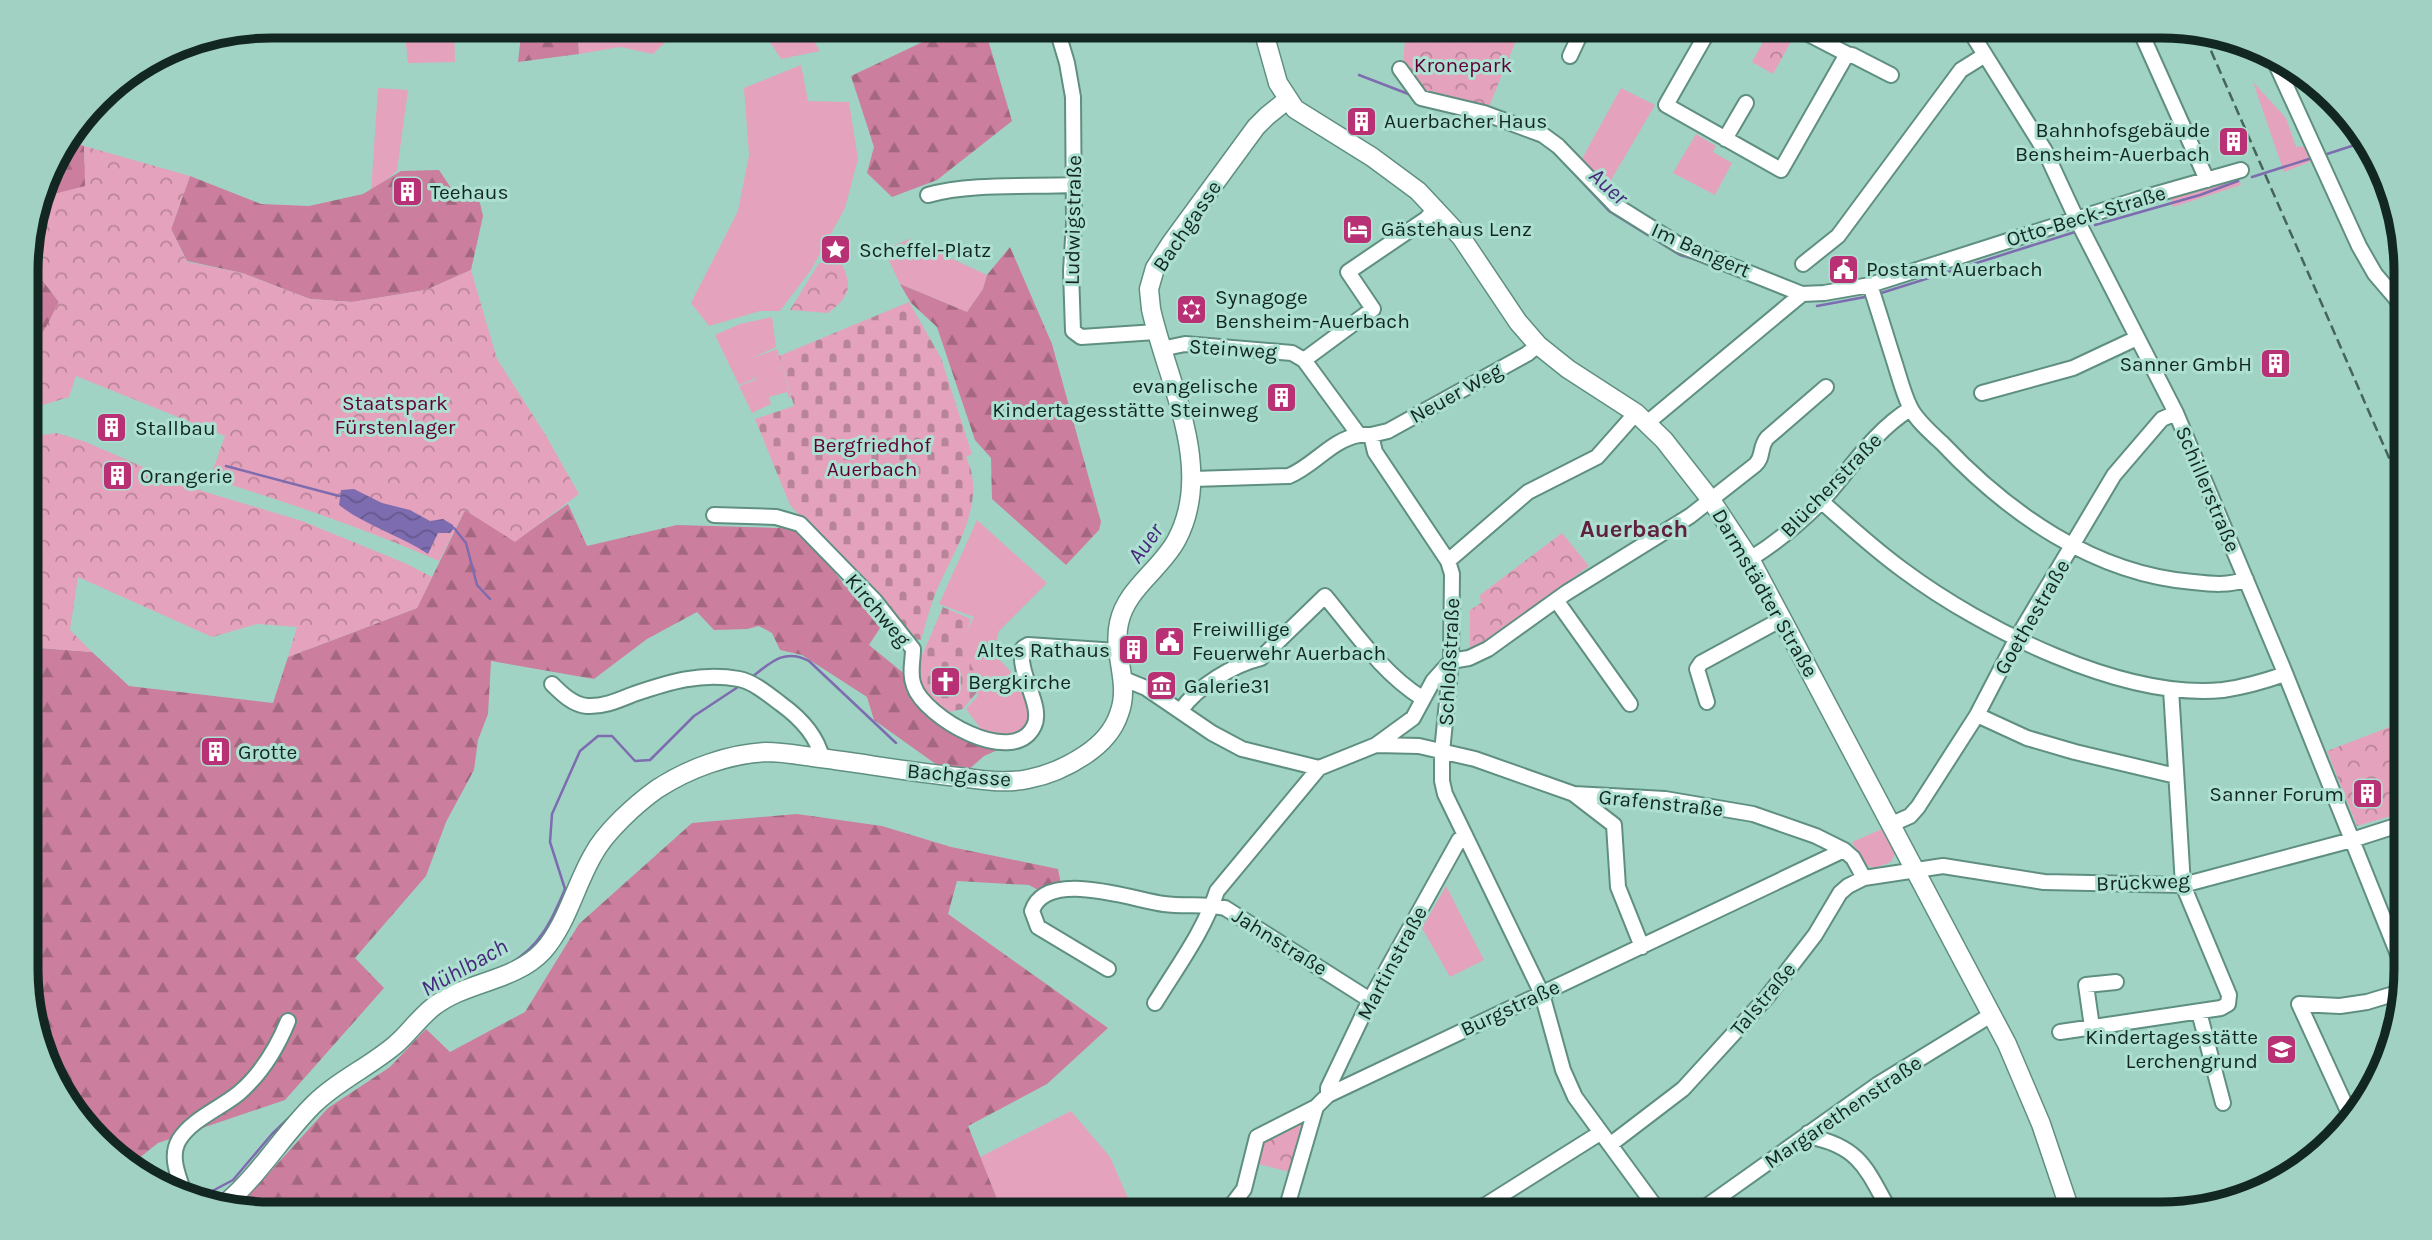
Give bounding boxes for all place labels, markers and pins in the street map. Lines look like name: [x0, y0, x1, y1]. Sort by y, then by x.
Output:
building icon: Auerbacher Haus: [1344, 104, 1378, 138]
place label: Auerbacher Haus: [1384, 109, 1547, 133]
place label: Bahnhofsgebäude Bensheim-Auerbach: [2015, 118, 2210, 166]
building icon: Bahnhofsgebäude Bensheim-Auerbach: [2216, 125, 2250, 159]
building icon: Teehaus: [390, 175, 424, 209]
place label: Teehaus: [430, 180, 509, 204]
hotel icon: Gästehaus Lenz: [1341, 212, 1375, 246]
place label: Gästehaus Lenz: [1381, 217, 1532, 241]
place icon: Scheffel-Platz: [819, 233, 853, 267]
place label: Scheffel-Platz: [859, 238, 991, 262]
public building icon: Postamt Auerbach: [1826, 252, 1860, 286]
place label: Postamt Auerbach: [1866, 257, 2043, 281]
place label: Synagoge Bensheim-Auerbach: [1215, 285, 1410, 333]
synagogue icon: Synagoge Bensheim-Auerbach: [1175, 292, 1209, 326]
building icon: Sanner GmbH: [2258, 347, 2292, 381]
place label: Sanner GmbH: [2119, 352, 2252, 376]
place label: evangelische Kindertagesstätte Steinweg: [992, 374, 1258, 422]
building icon: evangelische Kindertagesstätte Steinweg: [1264, 381, 1298, 415]
building icon: Stallbau: [95, 411, 129, 445]
place label: Stallbau: [135, 416, 216, 440]
building icon: Orangerie: [100, 459, 134, 493]
place label: Orangerie: [140, 464, 233, 488]
place label: Freiwillige Feuerwehr Auerbach: [1192, 617, 1386, 665]
public building icon: Freiwillige Feuerwehr Auerbach: [1152, 624, 1186, 658]
building icon: Altes Rathaus: [1116, 633, 1150, 667]
place label: Altes Rathaus: [977, 638, 1110, 662]
church icon: Bergkirche: [928, 665, 962, 699]
museum icon: Galerie31: [1144, 669, 1178, 703]
place label: Bergkirche: [968, 670, 1071, 694]
place label: Galerie31: [1184, 674, 1270, 698]
building icon: Grotte: [198, 735, 232, 769]
place label: Grotte: [238, 740, 297, 764]
building icon: Sanner Forum: [2350, 777, 2384, 811]
place label: Sanner Forum: [2209, 782, 2344, 806]
place label: Kindertagesstätte Lerchengrund: [2085, 1025, 2258, 1073]
school or university icon: Kindertagesstätte Lerchengrund: [2264, 1032, 2298, 1066]

